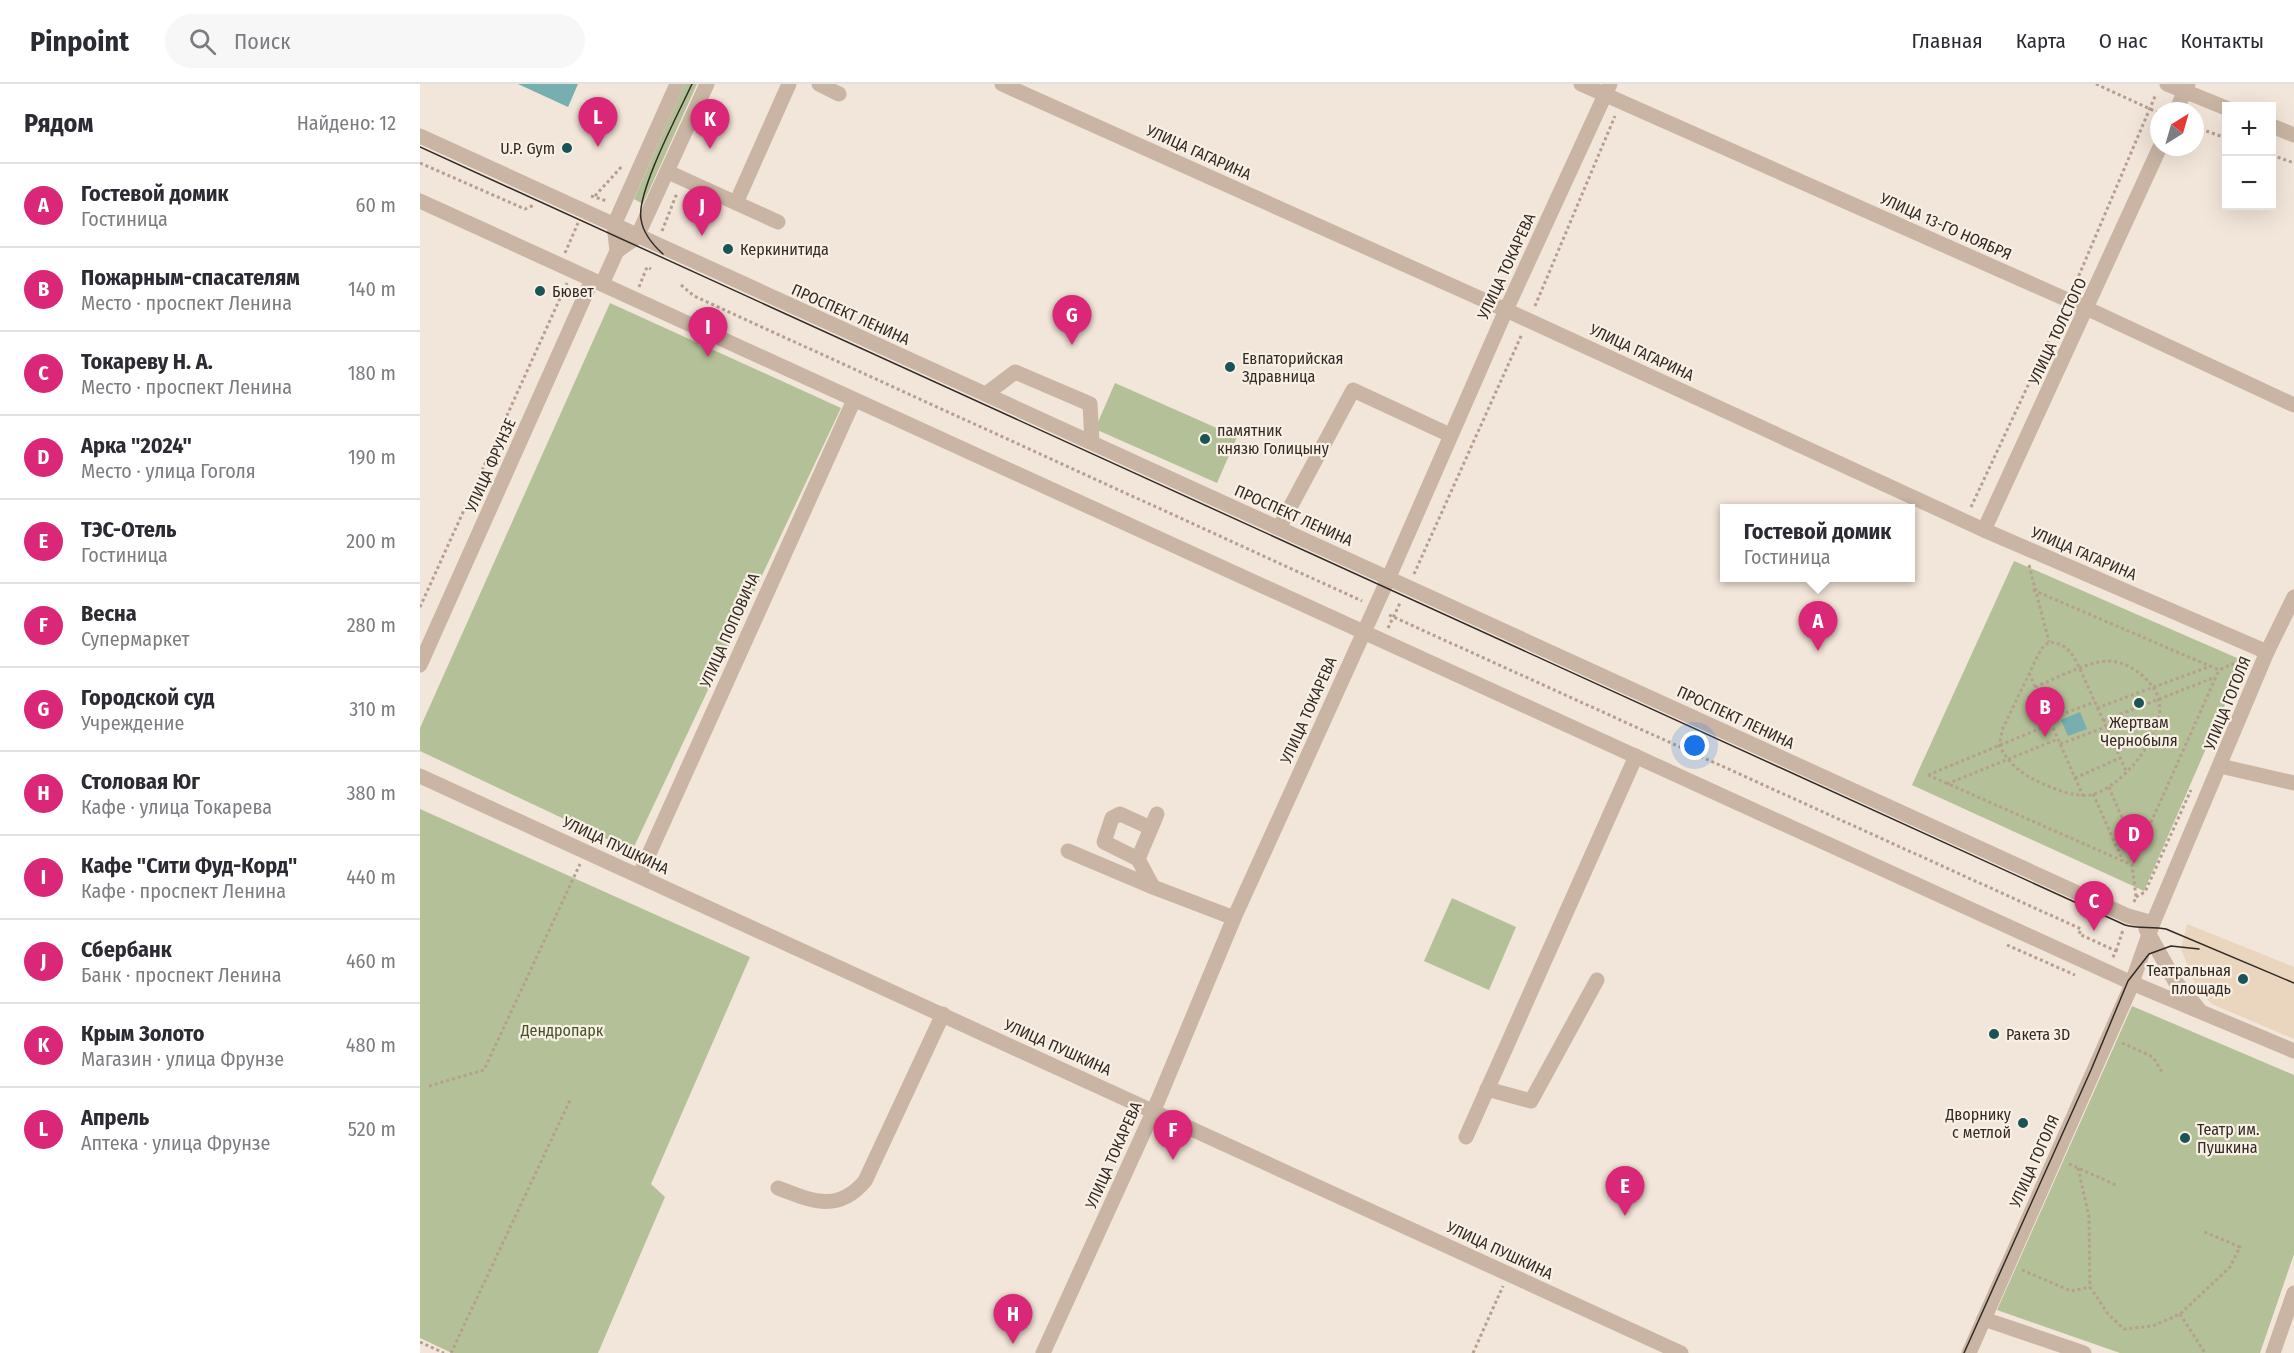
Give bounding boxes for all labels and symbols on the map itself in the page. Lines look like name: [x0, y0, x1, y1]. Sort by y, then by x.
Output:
pin: L: [578, 98, 618, 147]
pin: K: [690, 100, 730, 149]
north arrow: [2150, 102, 2204, 156]
street label: УЛИЦА ГАГАРИНА: [1142, 120, 1255, 184]
place label: U.P. Gym: [500, 139, 555, 158]
marker: U.P. Gym: [560, 141, 574, 155]
pin: J: [682, 186, 722, 236]
street label: УЛИЦА 13-ГО НОЯБРЯ: [1876, 188, 2015, 264]
street label: УЛИЦА ТОКАРЕВА: [1473, 209, 1540, 323]
place label: Керкинитида: [740, 240, 829, 259]
marker: Керкинитида: [721, 242, 735, 256]
street label: УЛИЦА ТОЛСТОГО: [2024, 275, 2091, 389]
street label: ПРОСПЕКТ ЛЕНИНА: [789, 280, 913, 349]
place label: Бювет: [552, 282, 594, 301]
marker: Бювет: [533, 284, 547, 298]
pin: G: [1052, 296, 1092, 345]
pin: I: [688, 308, 728, 357]
street label: УЛИЦА ГАГАРИНА: [1586, 320, 1698, 385]
place label: Евпаторийская Здравница: [1242, 349, 1344, 386]
marker: Евпаторийская Здравница: [1223, 360, 1237, 374]
street label: УЛИЦА ФРУНЗЕ: [461, 415, 520, 516]
place label: памятник князю Голицыну: [1217, 421, 1330, 458]
marker: памятник князю Голицыну: [1198, 432, 1212, 446]
street label: ПРОСПЕКТ ЛЕНИНА: [1232, 481, 1356, 550]
street label: УЛИЦА ГАГАРИНА: [2027, 522, 2140, 584]
street label: УЛИЦА ПОПОВИЧА: [695, 569, 763, 691]
pin: A: [1798, 602, 1838, 651]
street label: УЛИЦА ТОКАРЕВА: [1276, 653, 1341, 768]
street label: УЛИЦА ГОГОЛЯ: [2200, 654, 2255, 754]
street label: ПРОСПЕКТ ЛЕНИНА: [1674, 682, 1798, 753]
pin: B: [2026, 688, 2064, 737]
marker: Жертвам Чернобыля: [2132, 696, 2146, 710]
place label: Жертвам Чернобыля: [2100, 713, 2178, 750]
your location: [1680, 731, 1709, 760]
street label: УЛИЦА ПУШКИНА: [559, 812, 673, 879]
pin: D: [2114, 814, 2154, 864]
pin: C: [2074, 882, 2114, 931]
place label: Театральная площадь: [2147, 961, 2231, 998]
marker: Театральная площадь: [2236, 972, 2250, 986]
street label: УЛИЦА ПУШКИНА: [1000, 1015, 1115, 1080]
park label: Дендропарк: [520, 1021, 604, 1040]
place label: Ракета 3D: [2006, 1025, 2070, 1044]
marker: Ракета 3D: [1987, 1027, 2001, 1041]
street label: УЛИЦА ТОКАРЕВА: [1081, 1098, 1146, 1213]
place label: Дворнику с метлой: [1944, 1105, 2012, 1142]
pin: F: [1154, 1110, 1192, 1160]
street label: УЛИЦА ГОГОЛЯ: [2005, 1112, 2063, 1211]
marker: Дворнику с метлой: [2016, 1116, 2030, 1130]
place label: Театр им. Пушкина: [2197, 1120, 2259, 1157]
marker: Театр им. Пушкина: [2178, 1131, 2192, 1145]
pin: E: [1606, 1166, 1644, 1216]
street label: УЛИЦА ПУШКИНА: [1443, 1217, 1557, 1284]
pin: H: [994, 1294, 1032, 1344]

